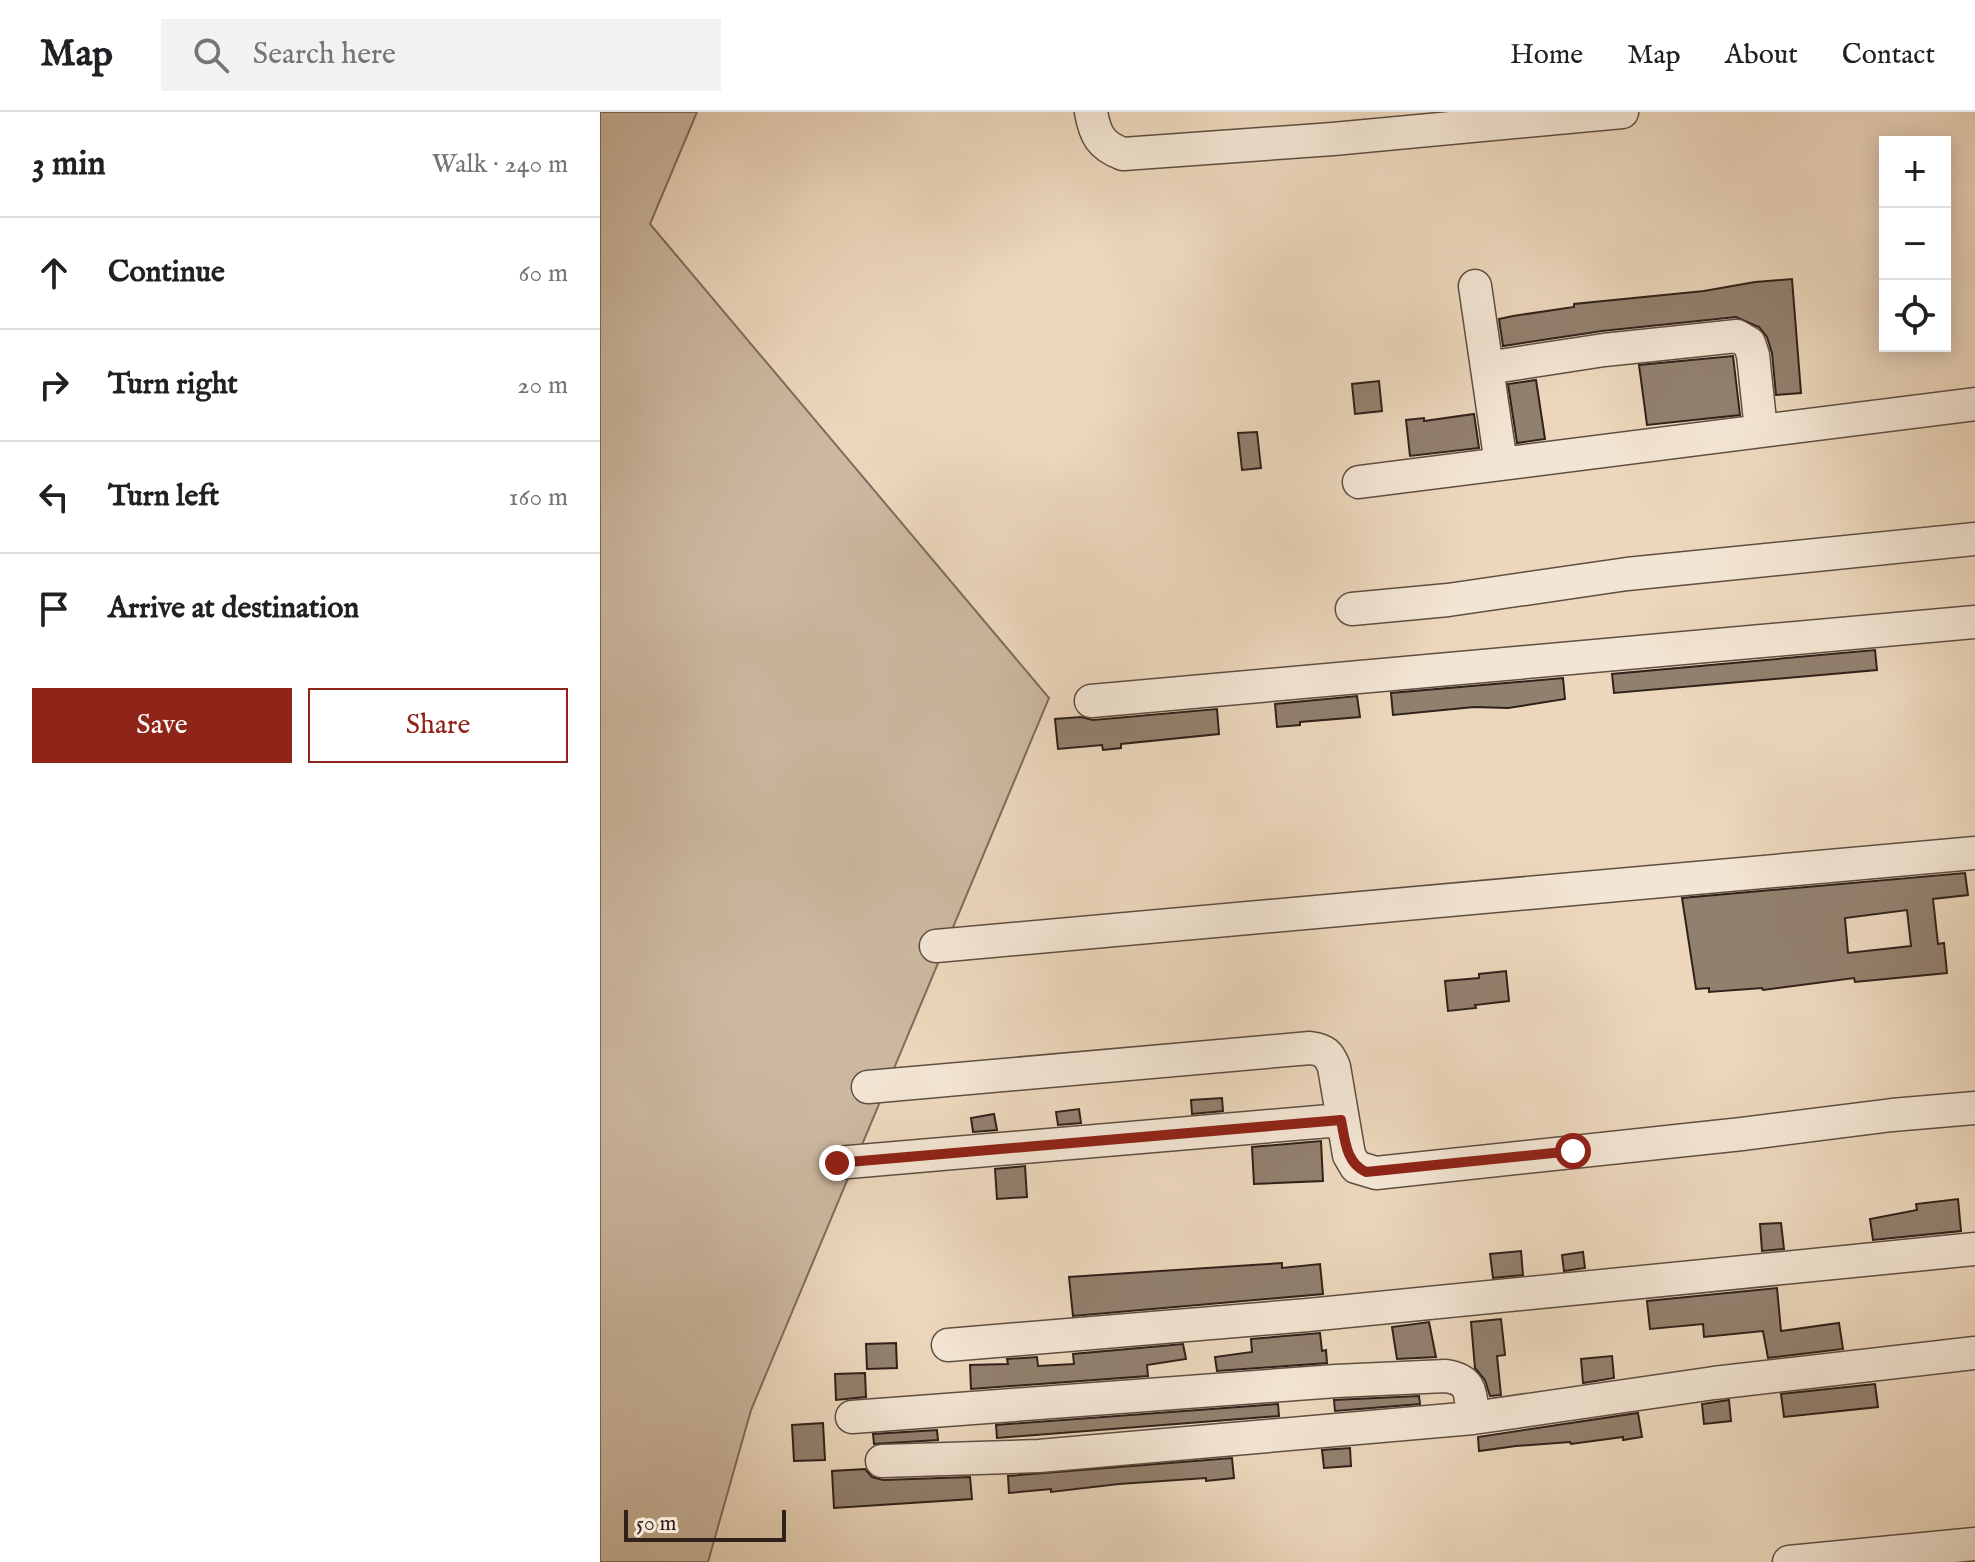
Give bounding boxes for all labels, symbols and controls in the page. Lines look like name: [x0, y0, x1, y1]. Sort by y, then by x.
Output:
search box: [161, 19, 721, 91]
text: Map: [40, 31, 113, 79]
icon: search: [189, 33, 233, 77]
text: Search here: [253, 36, 396, 74]
text: Home: [1510, 38, 1583, 73]
text: Map: [1627, 38, 1681, 73]
text: About: [1725, 38, 1798, 73]
text: Contact: [1842, 38, 1935, 73]
map controls: [1879, 136, 1951, 352]
button: +: [1879, 136, 1951, 208]
text: 3 min: [32, 143, 106, 186]
text: Walk · 240 m: [432, 148, 568, 181]
button: −: [1879, 208, 1951, 280]
icon: ahead: [32, 251, 76, 295]
text: Continue: [108, 254, 225, 292]
text: 60 m: [519, 257, 568, 290]
button: locate: [1879, 280, 1951, 352]
icon: right: [32, 363, 76, 407]
text: Turn right: [108, 366, 238, 404]
text: 20 m: [517, 369, 568, 402]
icon: left: [32, 475, 76, 519]
text: Turn left: [108, 478, 219, 516]
text: 160 m: [509, 481, 568, 514]
icon: arrive: [32, 587, 76, 631]
text: Arrive at destination: [108, 590, 359, 628]
button: Save: [32, 688, 292, 763]
button: Share: [308, 688, 568, 763]
route start: [1555, 1133, 1591, 1169]
route end: [819, 1145, 855, 1181]
scale bar: [624, 1506, 786, 1542]
text: 50 m: [636, 1510, 677, 1538]

